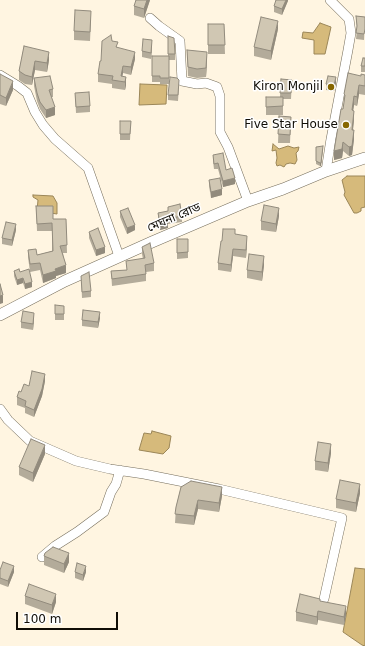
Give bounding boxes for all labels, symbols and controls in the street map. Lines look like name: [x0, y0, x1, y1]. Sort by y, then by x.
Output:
place label: Kiron Monjil: [253, 80, 323, 94]
marker: Kiron Monjil: [326, 82, 336, 92]
place label: Five Star House: [244, 118, 338, 132]
marker: Five Star House: [341, 120, 351, 130]
street label: মেঘনা রোড: [145, 200, 203, 236]
scale bar: [18, 604, 120, 630]
text: 100 m: [23, 612, 61, 626]

